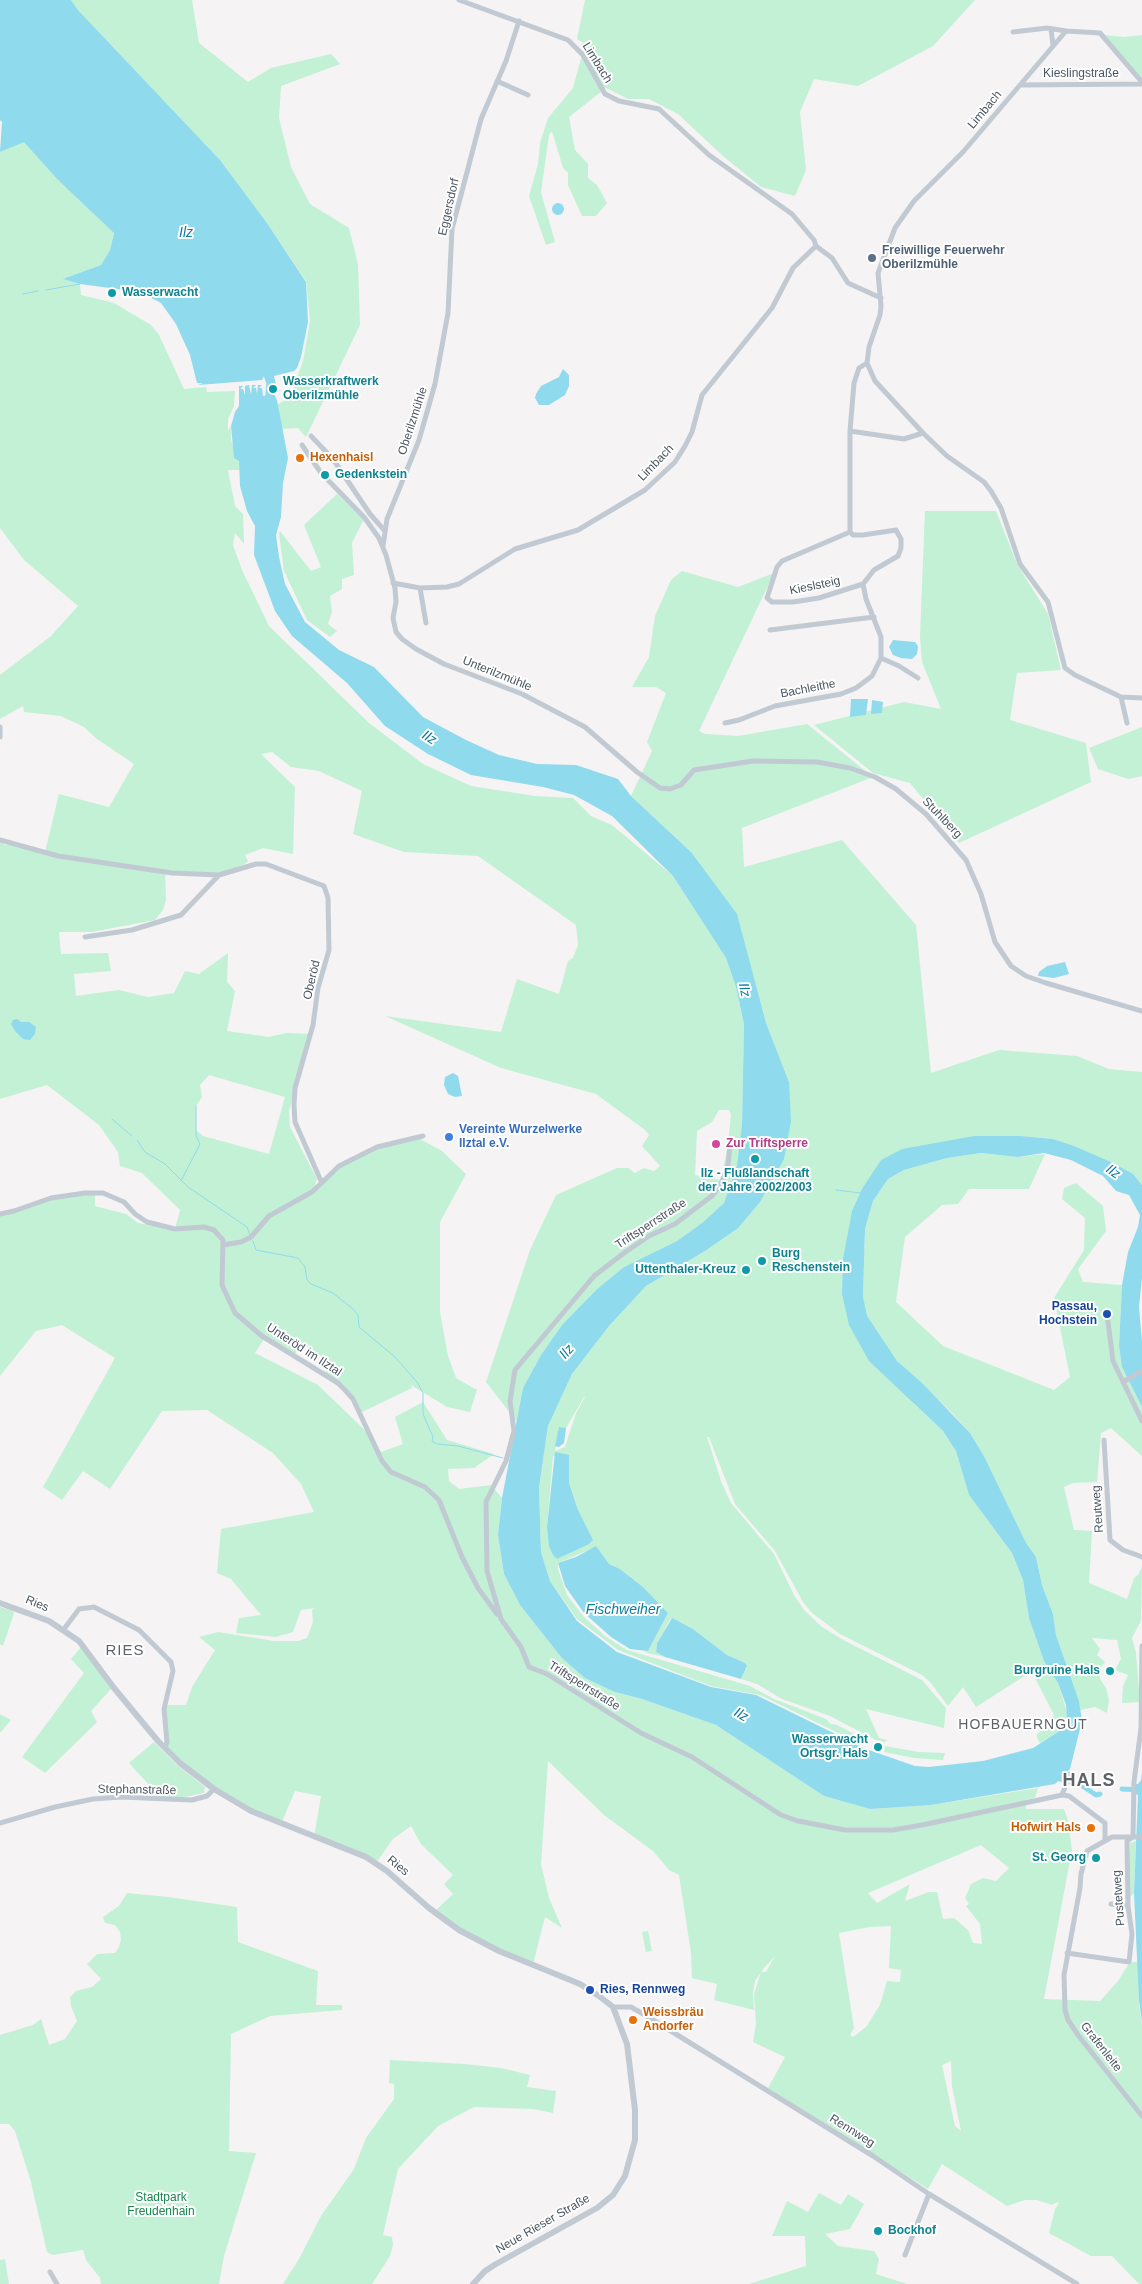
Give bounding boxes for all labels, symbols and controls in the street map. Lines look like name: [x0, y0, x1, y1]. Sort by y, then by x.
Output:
street label: Limbach: [579, 40, 615, 86]
street label: Kieslingstraße: [1043, 67, 1119, 81]
street label: Limbach: [965, 88, 1005, 132]
street label: Eggersdorf: [435, 177, 463, 237]
water label: Ilz: [179, 225, 193, 241]
place label: Freiwillige Feuerwehr Oberilzmühle: [882, 244, 1005, 272]
marker: Freiwillige Feuerwehr Oberilzmühle: [866, 252, 878, 264]
place label: Wasserwacht: [122, 286, 198, 300]
marker: Wasserwacht: [106, 287, 118, 299]
place label: Wasserkraftwerk Oberilzmühle: [283, 375, 379, 403]
marker: Wasserkraftwerk Oberilzmühle: [267, 383, 279, 395]
street label: Oberilzmühle: [395, 385, 431, 457]
street label: Limbach: [635, 442, 677, 484]
place label: Hexenhaisl: [310, 451, 373, 465]
marker: Hexenhaisl: [294, 452, 306, 464]
place label: Gedenkstein: [335, 468, 407, 482]
marker: Gedenkstein: [319, 469, 331, 481]
street label: Kieslsteig: [788, 574, 842, 598]
street label: Unterilzmühle: [460, 654, 534, 694]
street label: Bachleithe: [779, 677, 837, 701]
water label: Ilz: [419, 727, 439, 749]
street label: Stuhlberg: [919, 795, 965, 841]
street label: Oberöd: [300, 959, 324, 1001]
water label: Ilz: [734, 981, 754, 999]
place label: Vereinte Wurzelwerke Ilztal e.V.: [459, 1123, 582, 1151]
marker: Vereinte Wurzelwerke Ilztal e.V.: [443, 1131, 455, 1143]
place label: Zur Triftsperre: [726, 1137, 808, 1151]
marker: Zur Triftsperre: [710, 1138, 722, 1150]
marker: Ilz - Flußlandschaft der Jahre 2002/2003: [749, 1153, 761, 1165]
water label: Ilz: [1102, 1161, 1124, 1183]
place label: Ilz - Flußlandschaft der Jahre 2002/2003: [698, 1167, 812, 1195]
street label: Triftsperrstraße: [613, 1196, 689, 1252]
place label: Burg Reschenstein: [772, 1247, 850, 1275]
marker: Burg Reschenstein: [756, 1255, 768, 1267]
place label: Uttenthaler-Kreuz: [635, 1263, 736, 1277]
marker: Uttenthaler-Kreuz: [740, 1264, 752, 1276]
place label: Passau, Hochstein: [1039, 1300, 1097, 1328]
marker: Passau, Hochstein: [1101, 1308, 1113, 1320]
street label: Unteröd im Ilztal: [264, 1320, 344, 1380]
water label: Ilz: [556, 1341, 578, 1363]
street label: Reutweg: [1089, 1485, 1107, 1533]
street label: Ries: [23, 1593, 51, 1615]
water label: Fischweiher: [586, 1602, 660, 1618]
district label: RIES: [105, 1642, 145, 1660]
street label: Triftsperrstraße: [546, 1658, 622, 1714]
place label: Burgruine Hals: [1014, 1664, 1100, 1678]
marker: Burgruine Hals: [1104, 1665, 1116, 1677]
water label: Ilz: [731, 1704, 751, 1726]
district label: HOFBAUERNGUT: [957, 1717, 1089, 1733]
place label: Wasserwacht Ortsgr. Hals: [792, 1733, 868, 1761]
marker: Wasserwacht Ortsgr. Hals: [872, 1741, 884, 1753]
district label: HALS: [1062, 1770, 1116, 1792]
street label: Stephanstraße: [98, 1782, 176, 1798]
place label: Hofwirt Hals: [1011, 1821, 1081, 1835]
marker: Hofwirt Hals: [1085, 1822, 1097, 1834]
place label: St. Georg: [1032, 1851, 1086, 1865]
marker: St. Georg: [1090, 1852, 1102, 1864]
street label: Ries: [384, 1853, 412, 1879]
street label: Pustetweg: [1110, 1870, 1128, 1926]
place label: Ries, Rennweg: [600, 1983, 685, 1997]
marker: Ries, Rennweg: [584, 1984, 596, 1996]
place label: Weissbräu Andorfer: [643, 2006, 703, 2034]
marker: Weissbräu Andorfer: [627, 2014, 639, 2026]
street label: Grafenleite: [1077, 2019, 1125, 2075]
street label: Rennweg: [827, 2111, 877, 2151]
park label: Stadtpark Freudenhain: [127, 2191, 195, 2219]
street label: Neue Rieser Straße: [493, 2191, 593, 2257]
place label: Bockhof: [888, 2224, 936, 2238]
marker: Bockhof: [872, 2225, 884, 2237]

